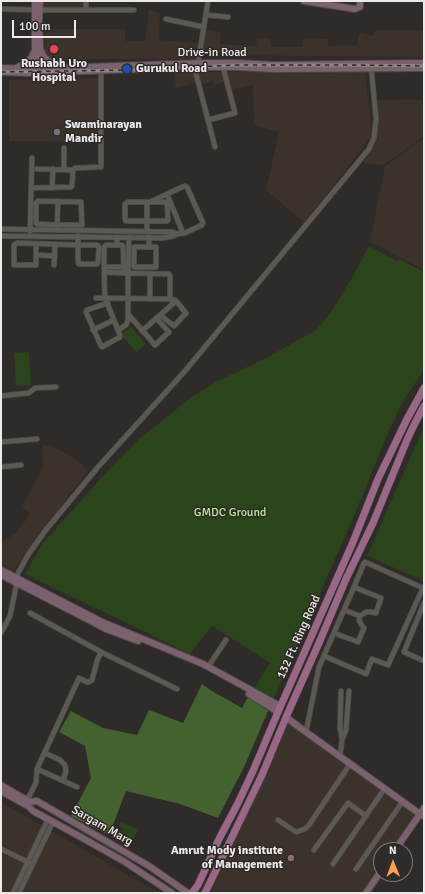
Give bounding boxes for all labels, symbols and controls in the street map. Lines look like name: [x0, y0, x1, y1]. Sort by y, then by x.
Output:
scale bar: [14, 12, 78, 38]
text: 100 m: [19, 19, 51, 34]
marker: Rushabh Uro Hospital: [48, 43, 60, 55]
street label: Drive-in Road: [177, 46, 247, 60]
place label: Rushabh Uro Hospital: [21, 57, 87, 85]
place label: Gurukul Road: [136, 62, 207, 76]
marker: Gurukul Road: [121, 63, 133, 75]
place label: Swaminarayan Mandir: [65, 118, 142, 146]
marker: Swaminarayan Mandir: [52, 127, 62, 137]
park label: GMDC Ground: [194, 506, 266, 520]
street label: 132 Ft. Ring Road: [274, 593, 324, 681]
street label: Sargam Marg: [69, 803, 135, 849]
north arrow: [373, 842, 413, 882]
place label: Amrut Mody institute of Management: [171, 844, 283, 872]
text: N: [389, 844, 397, 857]
marker: Amrut Mody institute of Management: [286, 853, 296, 863]

